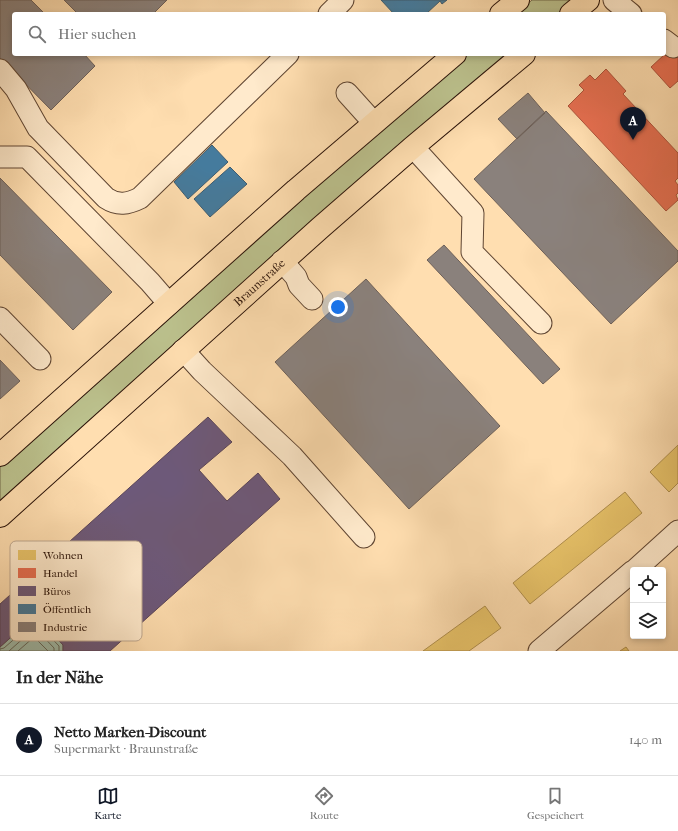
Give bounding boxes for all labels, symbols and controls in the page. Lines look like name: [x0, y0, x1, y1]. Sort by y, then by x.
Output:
search box: [12, 12, 666, 56]
icon: search: [26, 23, 48, 45]
text: Hier suchen: [58, 25, 136, 43]
pin: A: [620, 107, 646, 140]
street label: Braunstraße: [231, 256, 288, 309]
your location: [328, 297, 348, 317]
legend: [10, 541, 142, 641]
text: Wohnen: [42, 549, 83, 562]
text: Handel: [43, 567, 78, 580]
map controls: [630, 567, 666, 639]
button: locate: [630, 567, 666, 603]
text: Büros: [43, 585, 71, 598]
text: Öffentlich: [43, 603, 92, 616]
button: layers: [630, 603, 666, 639]
text: Industrie: [43, 621, 88, 634]
text: In der Nähe: [16, 667, 103, 687]
text: Netto Marken-Discount: [54, 723, 206, 741]
text: A: [25, 732, 33, 747]
text: 140 m: [629, 732, 662, 747]
text: Supermarkt · Braunstraße: [54, 741, 198, 756]
tab: Karte: [94, 785, 121, 822]
tab: Route: [310, 785, 339, 822]
tab: Gespeichert: [527, 785, 584, 822]

